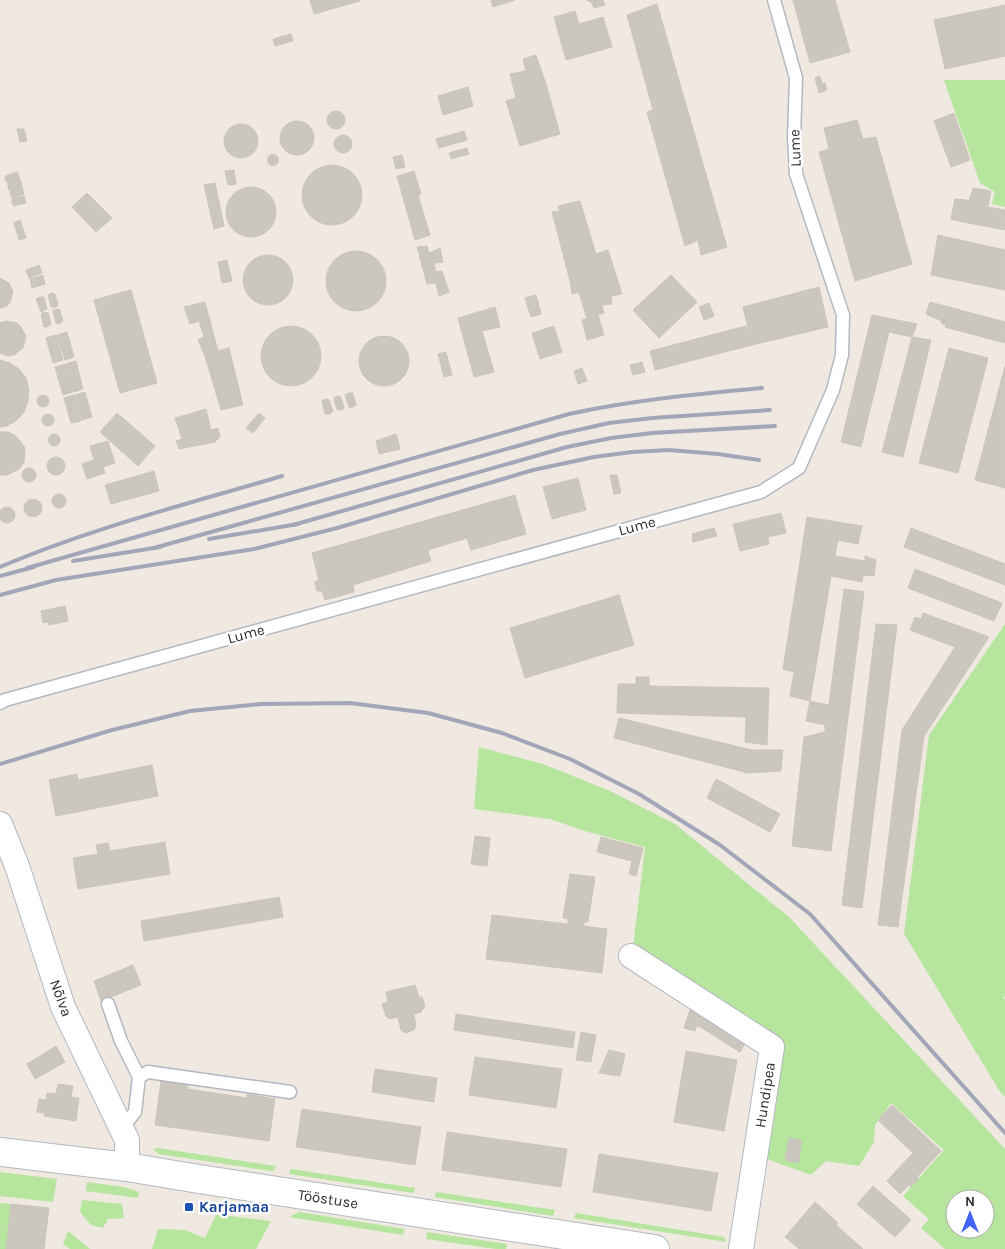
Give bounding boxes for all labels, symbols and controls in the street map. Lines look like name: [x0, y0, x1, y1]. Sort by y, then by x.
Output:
street label: Lume: [785, 129, 805, 167]
street label: Lume: [616, 512, 658, 540]
street label: Lume: [225, 620, 267, 648]
street label: Nõlva: [46, 977, 76, 1019]
street label: Hundipea: [751, 1061, 779, 1129]
street label: Tööstuse: [297, 1185, 359, 1213]
north arrow: [945, 1189, 995, 1239]
text: N: [965, 1193, 975, 1210]
place label: Karjamaa: [199, 1198, 269, 1216]
marker: Karjamaa: [183, 1201, 195, 1213]

